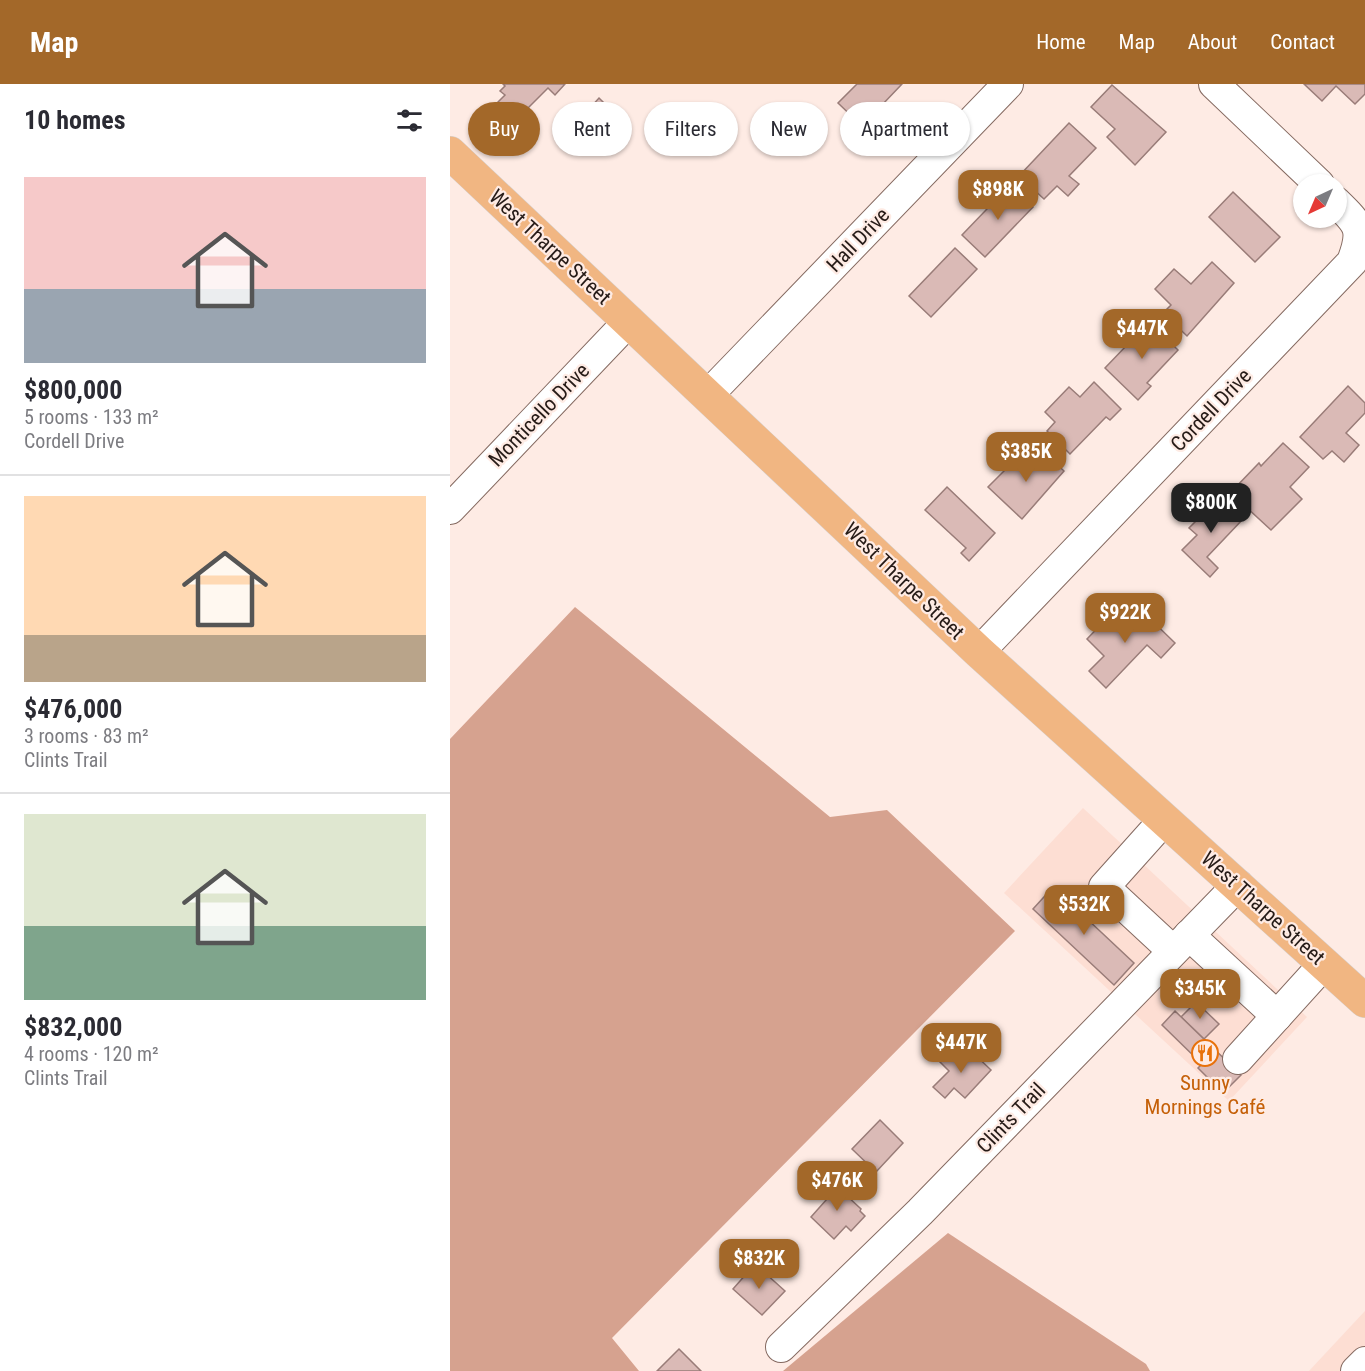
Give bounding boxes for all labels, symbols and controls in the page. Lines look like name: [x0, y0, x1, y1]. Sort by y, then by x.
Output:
text: Map: [30, 26, 78, 59]
text: Home: [1036, 30, 1086, 54]
text: Map: [1119, 30, 1155, 54]
text: About: [1188, 30, 1237, 54]
text: Contact: [1270, 30, 1335, 54]
chip: Buy: [468, 102, 540, 156]
chip: Rent: [552, 102, 632, 156]
chip: Filters: [644, 102, 738, 156]
chip: New: [750, 102, 828, 156]
chip: Apartment: [840, 102, 970, 156]
icon: filters: [393, 104, 426, 137]
text: 10 homes: [24, 105, 126, 135]
pin: $898K: [956, 170, 1040, 221]
north arrow: [1293, 174, 1347, 228]
map controls: [1293, 174, 1347, 228]
text: $898K: [972, 177, 1024, 201]
street label: West Tharpe Street: [484, 185, 616, 309]
street label: Hall Drive: [822, 203, 894, 277]
icon: home: [171, 216, 279, 324]
pin: $447K: [1100, 309, 1184, 360]
text: $447K: [1116, 316, 1168, 340]
street label: Monticello Drive: [484, 358, 594, 472]
street label: Cordell Drive: [1166, 364, 1256, 456]
text: $800,000: [24, 375, 122, 405]
text: 5 rooms · 133 m²: [24, 405, 159, 429]
text: Cordell Drive: [24, 429, 124, 453]
pin: $385K: [984, 432, 1068, 483]
text: $385K: [1000, 439, 1052, 463]
pin: $800K: [1169, 483, 1253, 534]
text: $800K: [1185, 490, 1237, 514]
street label: West Tharpe Street: [839, 518, 969, 644]
icon: home: [171, 535, 279, 643]
pin: $922K: [1083, 593, 1167, 644]
text: $922K: [1099, 600, 1151, 624]
text: $476,000: [24, 694, 122, 724]
text: 3 rooms · 83 m²: [24, 724, 149, 748]
text: Clints Trail: [24, 748, 108, 772]
street label: West Tharpe Street: [1196, 846, 1330, 970]
icon: home: [171, 853, 279, 961]
pin: $532K: [1042, 885, 1126, 936]
text: $532K: [1058, 892, 1110, 916]
pin: $345K: [1158, 969, 1242, 1020]
text: $345K: [1174, 976, 1226, 1000]
text: $832,000: [24, 1012, 122, 1042]
pin: $447K: [919, 1023, 1003, 1074]
text: $447K: [935, 1030, 987, 1054]
restaurant icon: Sunny Mornings Café: [1190, 1038, 1220, 1068]
text: 4 rooms · 120 m²: [24, 1042, 159, 1066]
text: Clints Trail: [24, 1066, 108, 1090]
place label: Sunny Mornings Café: [1145, 1071, 1266, 1119]
street label: Clints Trail: [972, 1078, 1050, 1158]
pin: $476K: [795, 1161, 879, 1212]
text: $476K: [811, 1168, 863, 1192]
pin: $832K: [717, 1239, 801, 1290]
text: $832K: [733, 1246, 785, 1270]

